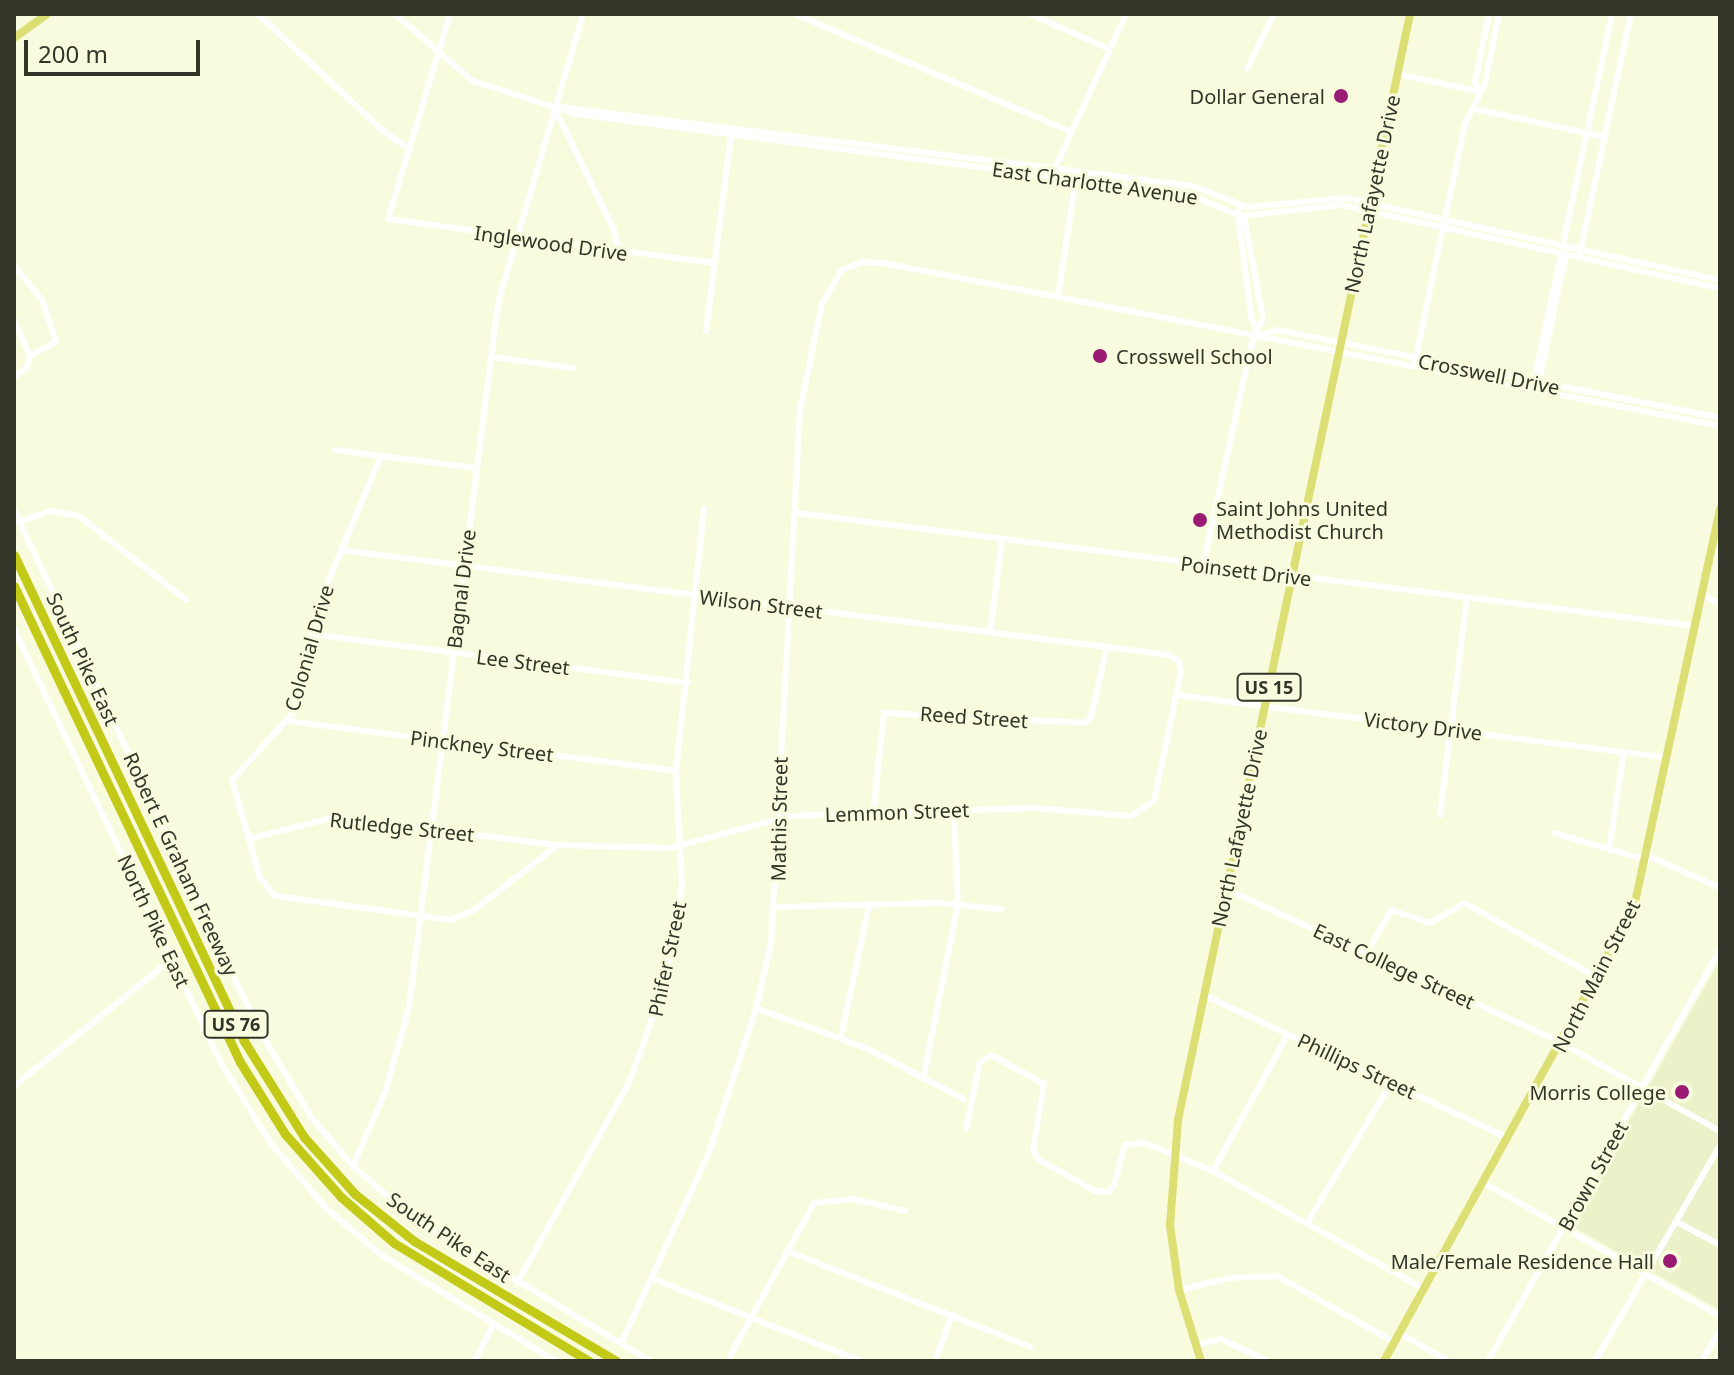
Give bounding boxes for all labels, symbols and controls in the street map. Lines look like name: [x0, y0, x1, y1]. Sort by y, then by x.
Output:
scale bar: [28, 24, 204, 74]
text: 200 m: [38, 37, 108, 70]
place label: Dollar General: [1190, 84, 1325, 108]
marker: Dollar General: [1332, 87, 1350, 105]
street label: North Lafayette Drive: [1339, 93, 1405, 295]
street label: East Charlotte Avenue: [991, 157, 1199, 209]
street label: Inglewood Drive: [473, 220, 629, 266]
place label: Crosswell School: [1116, 344, 1273, 368]
marker: Crosswell School: [1091, 347, 1109, 365]
street label: Crosswell Drive: [1416, 349, 1562, 399]
place label: Saint Johns United Methodist Church: [1216, 496, 1388, 543]
marker: Saint Johns United Methodist Church: [1191, 511, 1209, 529]
street label: Bagnal Drive: [442, 528, 480, 650]
street label: Poinsett Drive: [1179, 551, 1313, 591]
street label: Colonial Drive: [279, 582, 339, 714]
street label: Wilson Street: [698, 585, 824, 623]
street label: South Pike East: [42, 589, 124, 729]
street label: Lee Street: [475, 644, 571, 680]
road number: US 15: [1235, 673, 1303, 701]
street label: Reed Street: [919, 701, 1029, 733]
street label: Victory Drive: [1362, 707, 1484, 745]
street label: Pinckney Street: [409, 725, 555, 767]
street label: North Lafayette Drive: [1206, 727, 1272, 929]
street label: Robert E Graham Freeway: [119, 748, 243, 980]
street label: Mathis Street: [766, 756, 792, 882]
street label: Lemmon Street: [824, 797, 970, 827]
street label: Rutledge Street: [328, 807, 476, 847]
street label: North Pike East: [113, 851, 195, 991]
street label: North Main Street: [1547, 896, 1645, 1056]
street label: Phifer Street: [643, 899, 691, 1019]
street label: East College Street: [1309, 918, 1479, 1014]
road number: US 76: [202, 1010, 270, 1038]
street label: Phillips Street: [1294, 1028, 1420, 1104]
place label: Morris College: [1529, 1080, 1666, 1104]
marker: Morris College: [1673, 1083, 1691, 1101]
street label: Brown Street: [1553, 1117, 1633, 1235]
street label: South Pike East: [383, 1187, 515, 1287]
place label: Male/Female Residence Hall: [1391, 1249, 1654, 1273]
marker: Male/Female Residence Hall: [1661, 1252, 1679, 1270]

